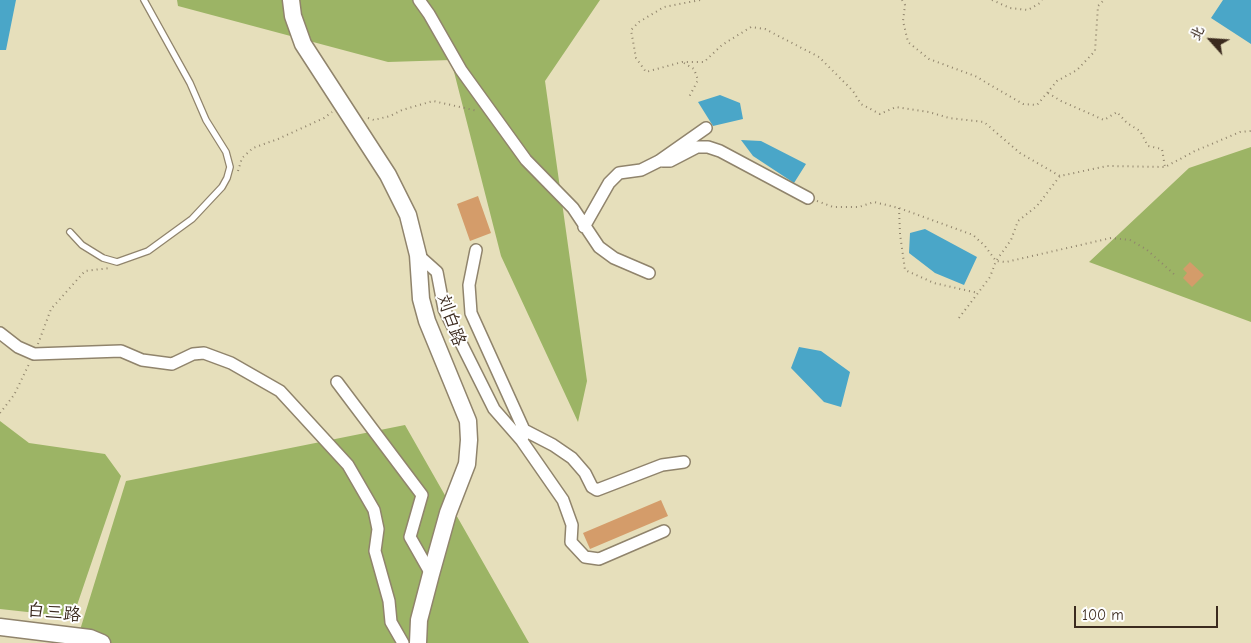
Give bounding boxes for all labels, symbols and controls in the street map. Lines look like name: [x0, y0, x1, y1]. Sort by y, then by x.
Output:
north arrow: [1186, 15, 1236, 65]
text: 北: [1186, 23, 1208, 43]
street label: 刘白路: [432, 291, 470, 349]
scale bar: [1076, 596, 1220, 628]
street label: 白三路: [26, 599, 82, 627]
text: 100 m: [1082, 606, 1124, 624]

